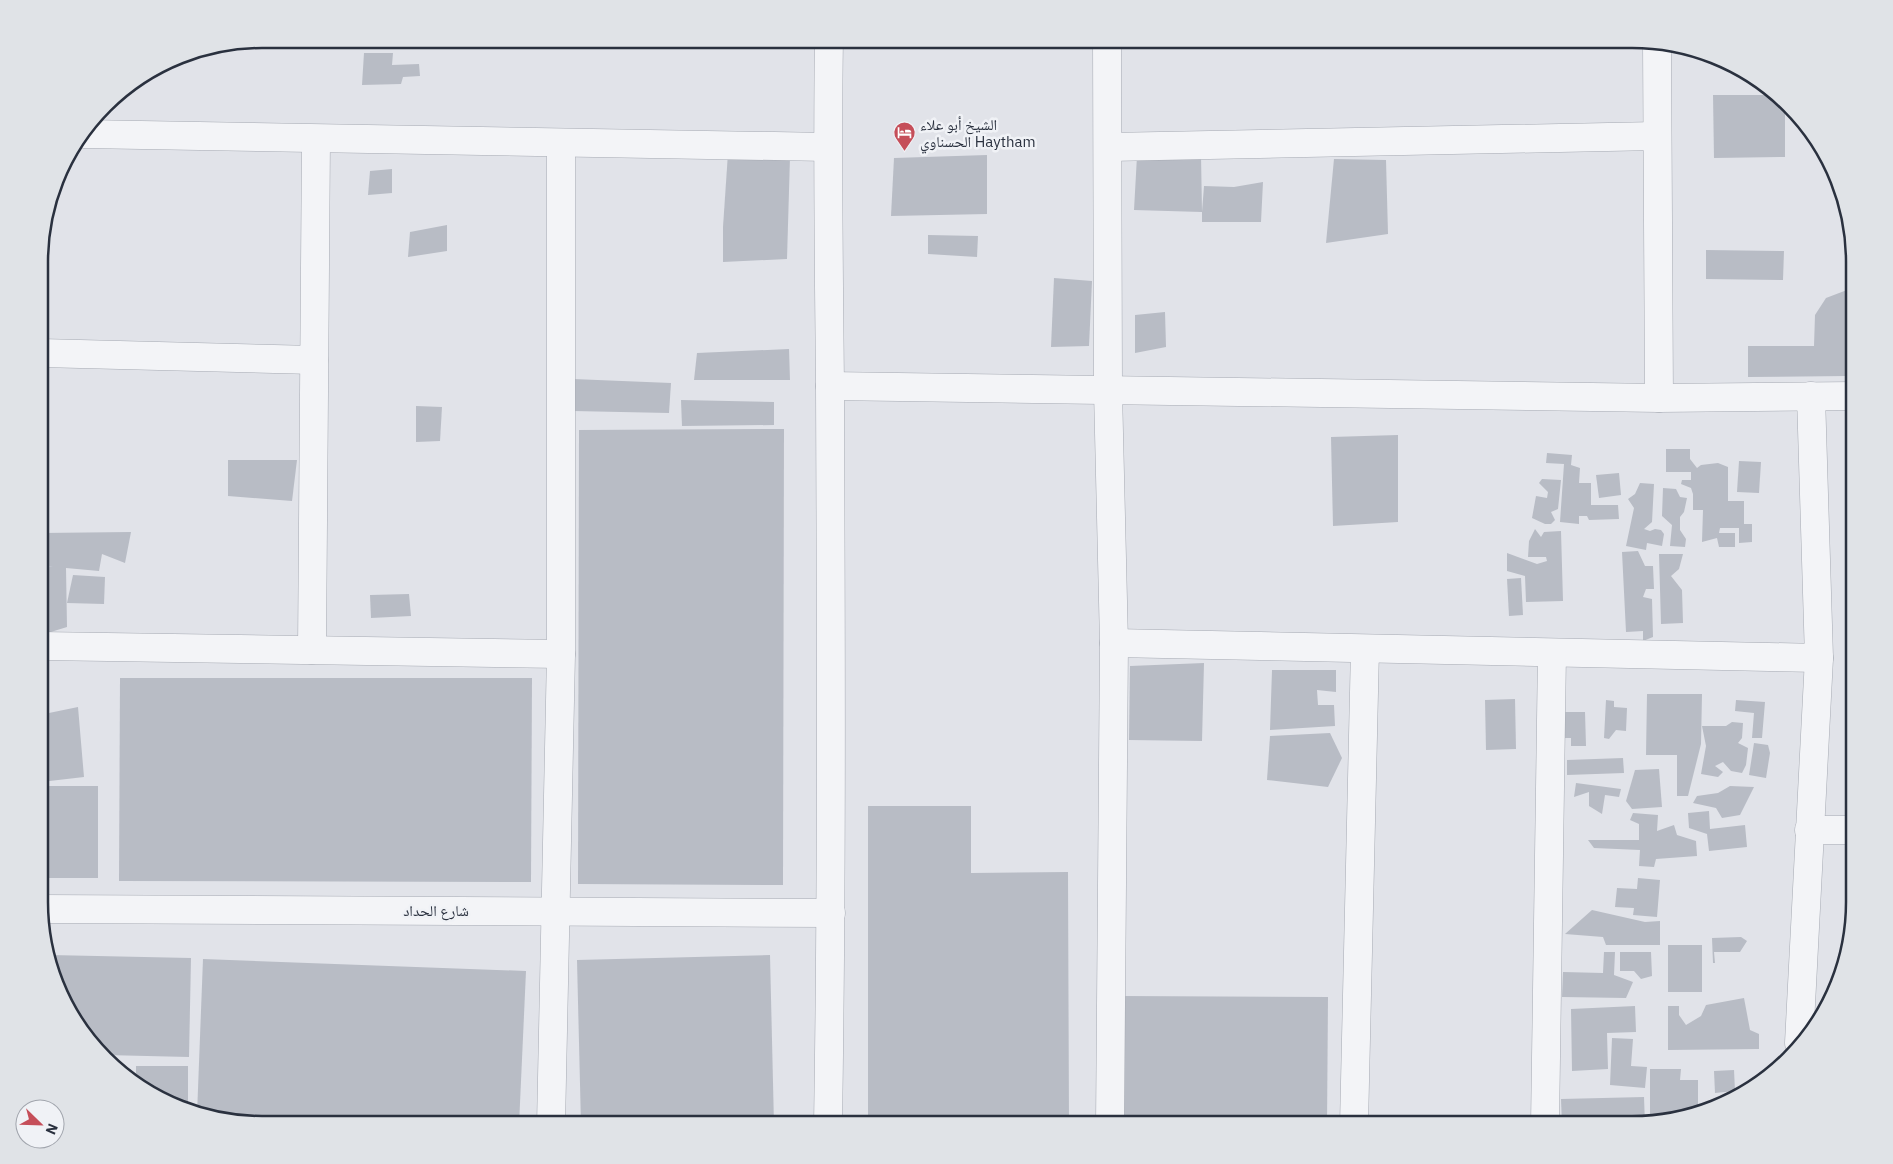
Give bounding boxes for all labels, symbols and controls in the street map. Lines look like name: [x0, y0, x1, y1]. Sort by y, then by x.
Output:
place label: الشيخ أبو علاء الحسناوي Haytham: [920, 115, 1036, 153]
hotel icon: الشيخ أبو علاء الحسناوي Haytham: [892, 121, 916, 152]
street label: شارع الحداد: [403, 901, 469, 921]
north arrow: [15, 1099, 65, 1149]
text: N: [42, 1121, 62, 1137]

